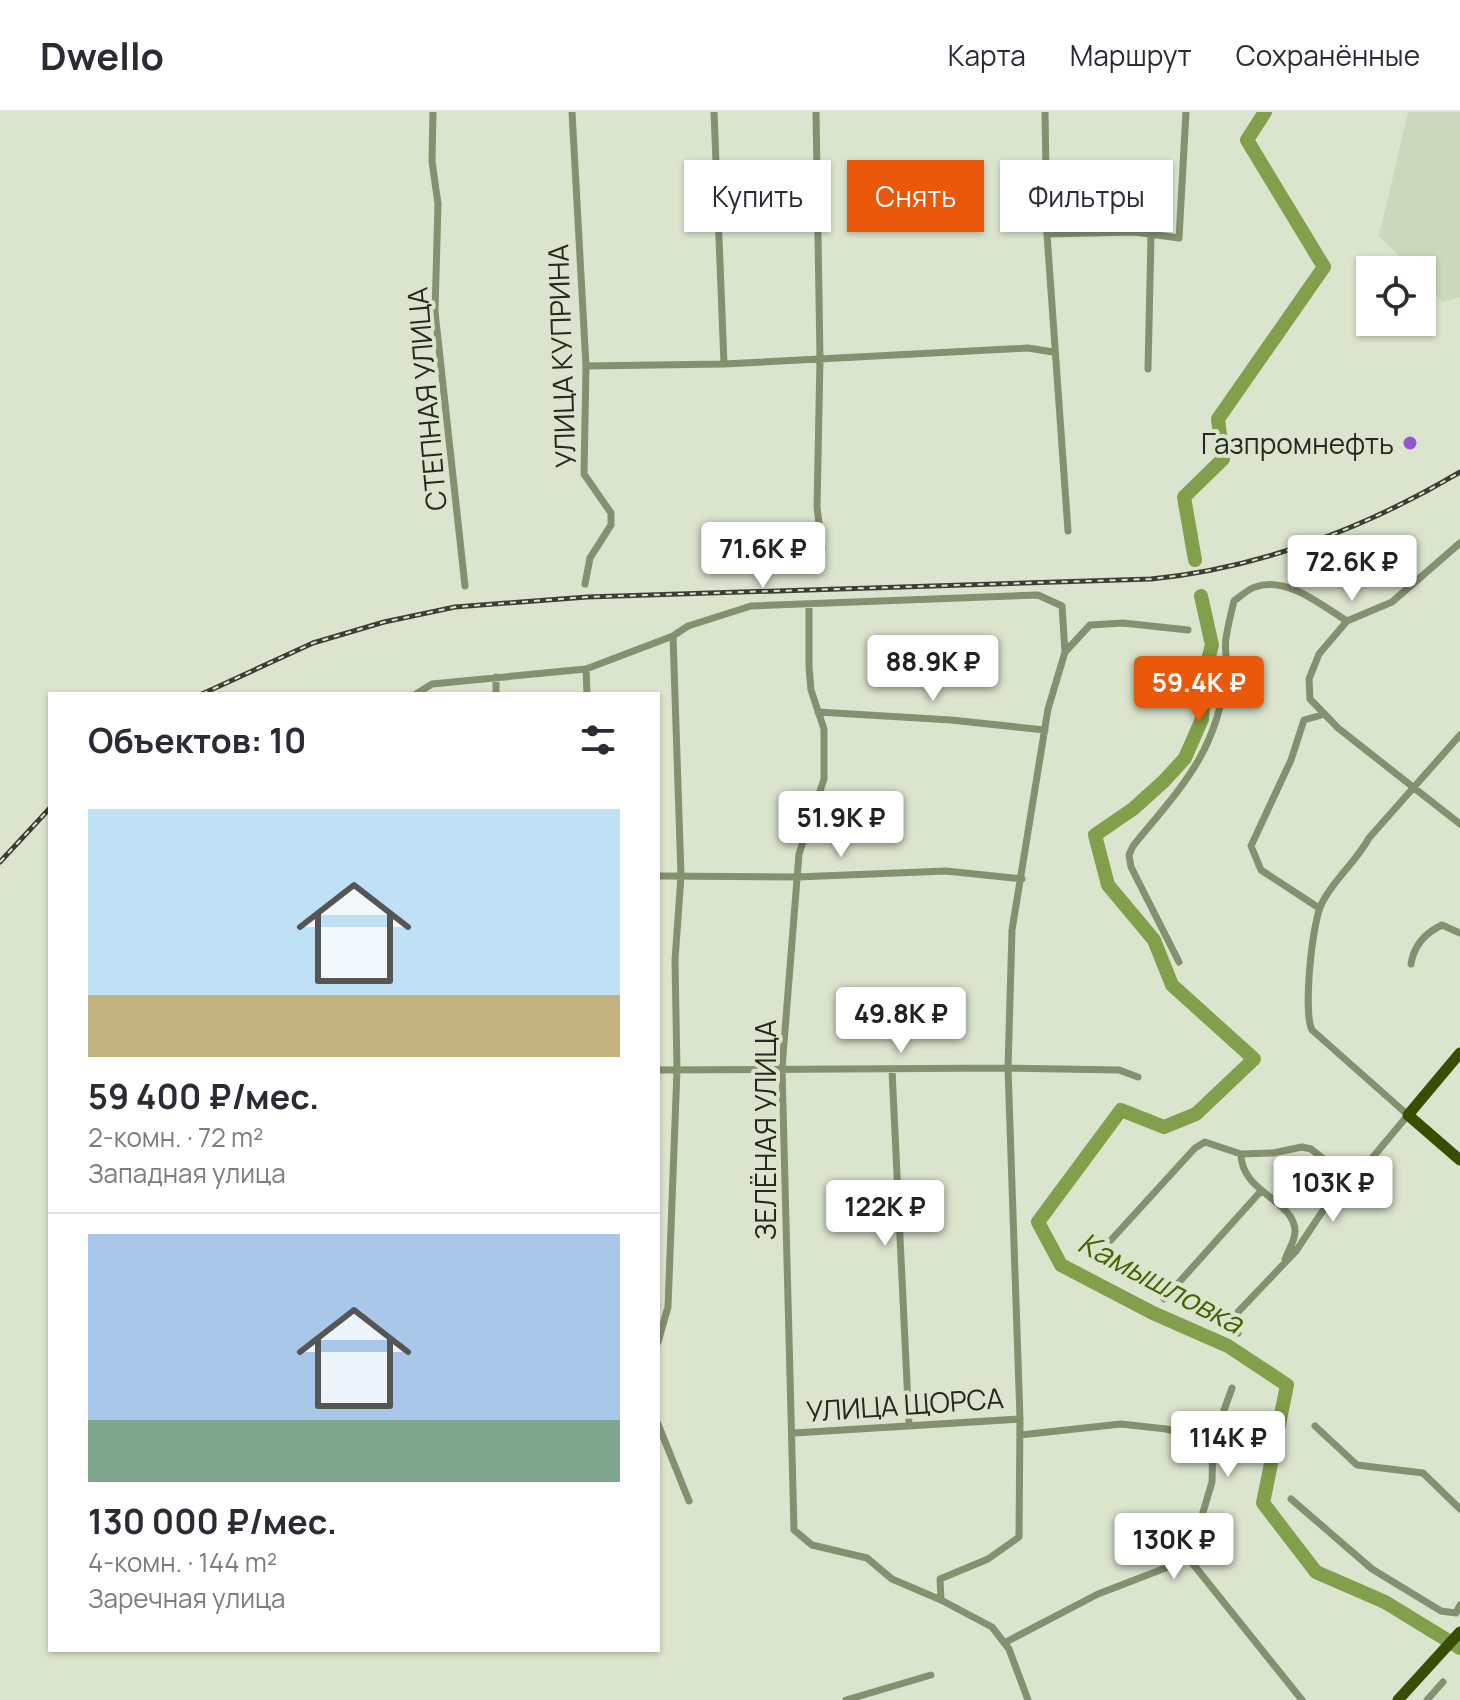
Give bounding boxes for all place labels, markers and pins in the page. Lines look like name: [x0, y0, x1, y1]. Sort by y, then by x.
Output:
place label: Газпромнефть: [1201, 424, 1394, 462]
marker: Газпромнефть: [1401, 434, 1419, 452]
pin: 71.6K ₽: [689, 522, 837, 590]
pin: 72.6K ₽: [1278, 535, 1426, 603]
pin: 88.9K ₽: [859, 635, 1007, 703]
pin: 59.4K ₽: [1125, 656, 1273, 724]
pin: 51.9K ₽: [767, 791, 915, 859]
pin: 49.8K ₽: [827, 987, 975, 1055]
pin: 103K ₽: [1268, 1156, 1398, 1224]
pin: 122K ₽: [820, 1180, 950, 1248]
pin: 114K ₽: [1163, 1411, 1293, 1479]
pin: 130K ₽: [1109, 1513, 1239, 1581]

